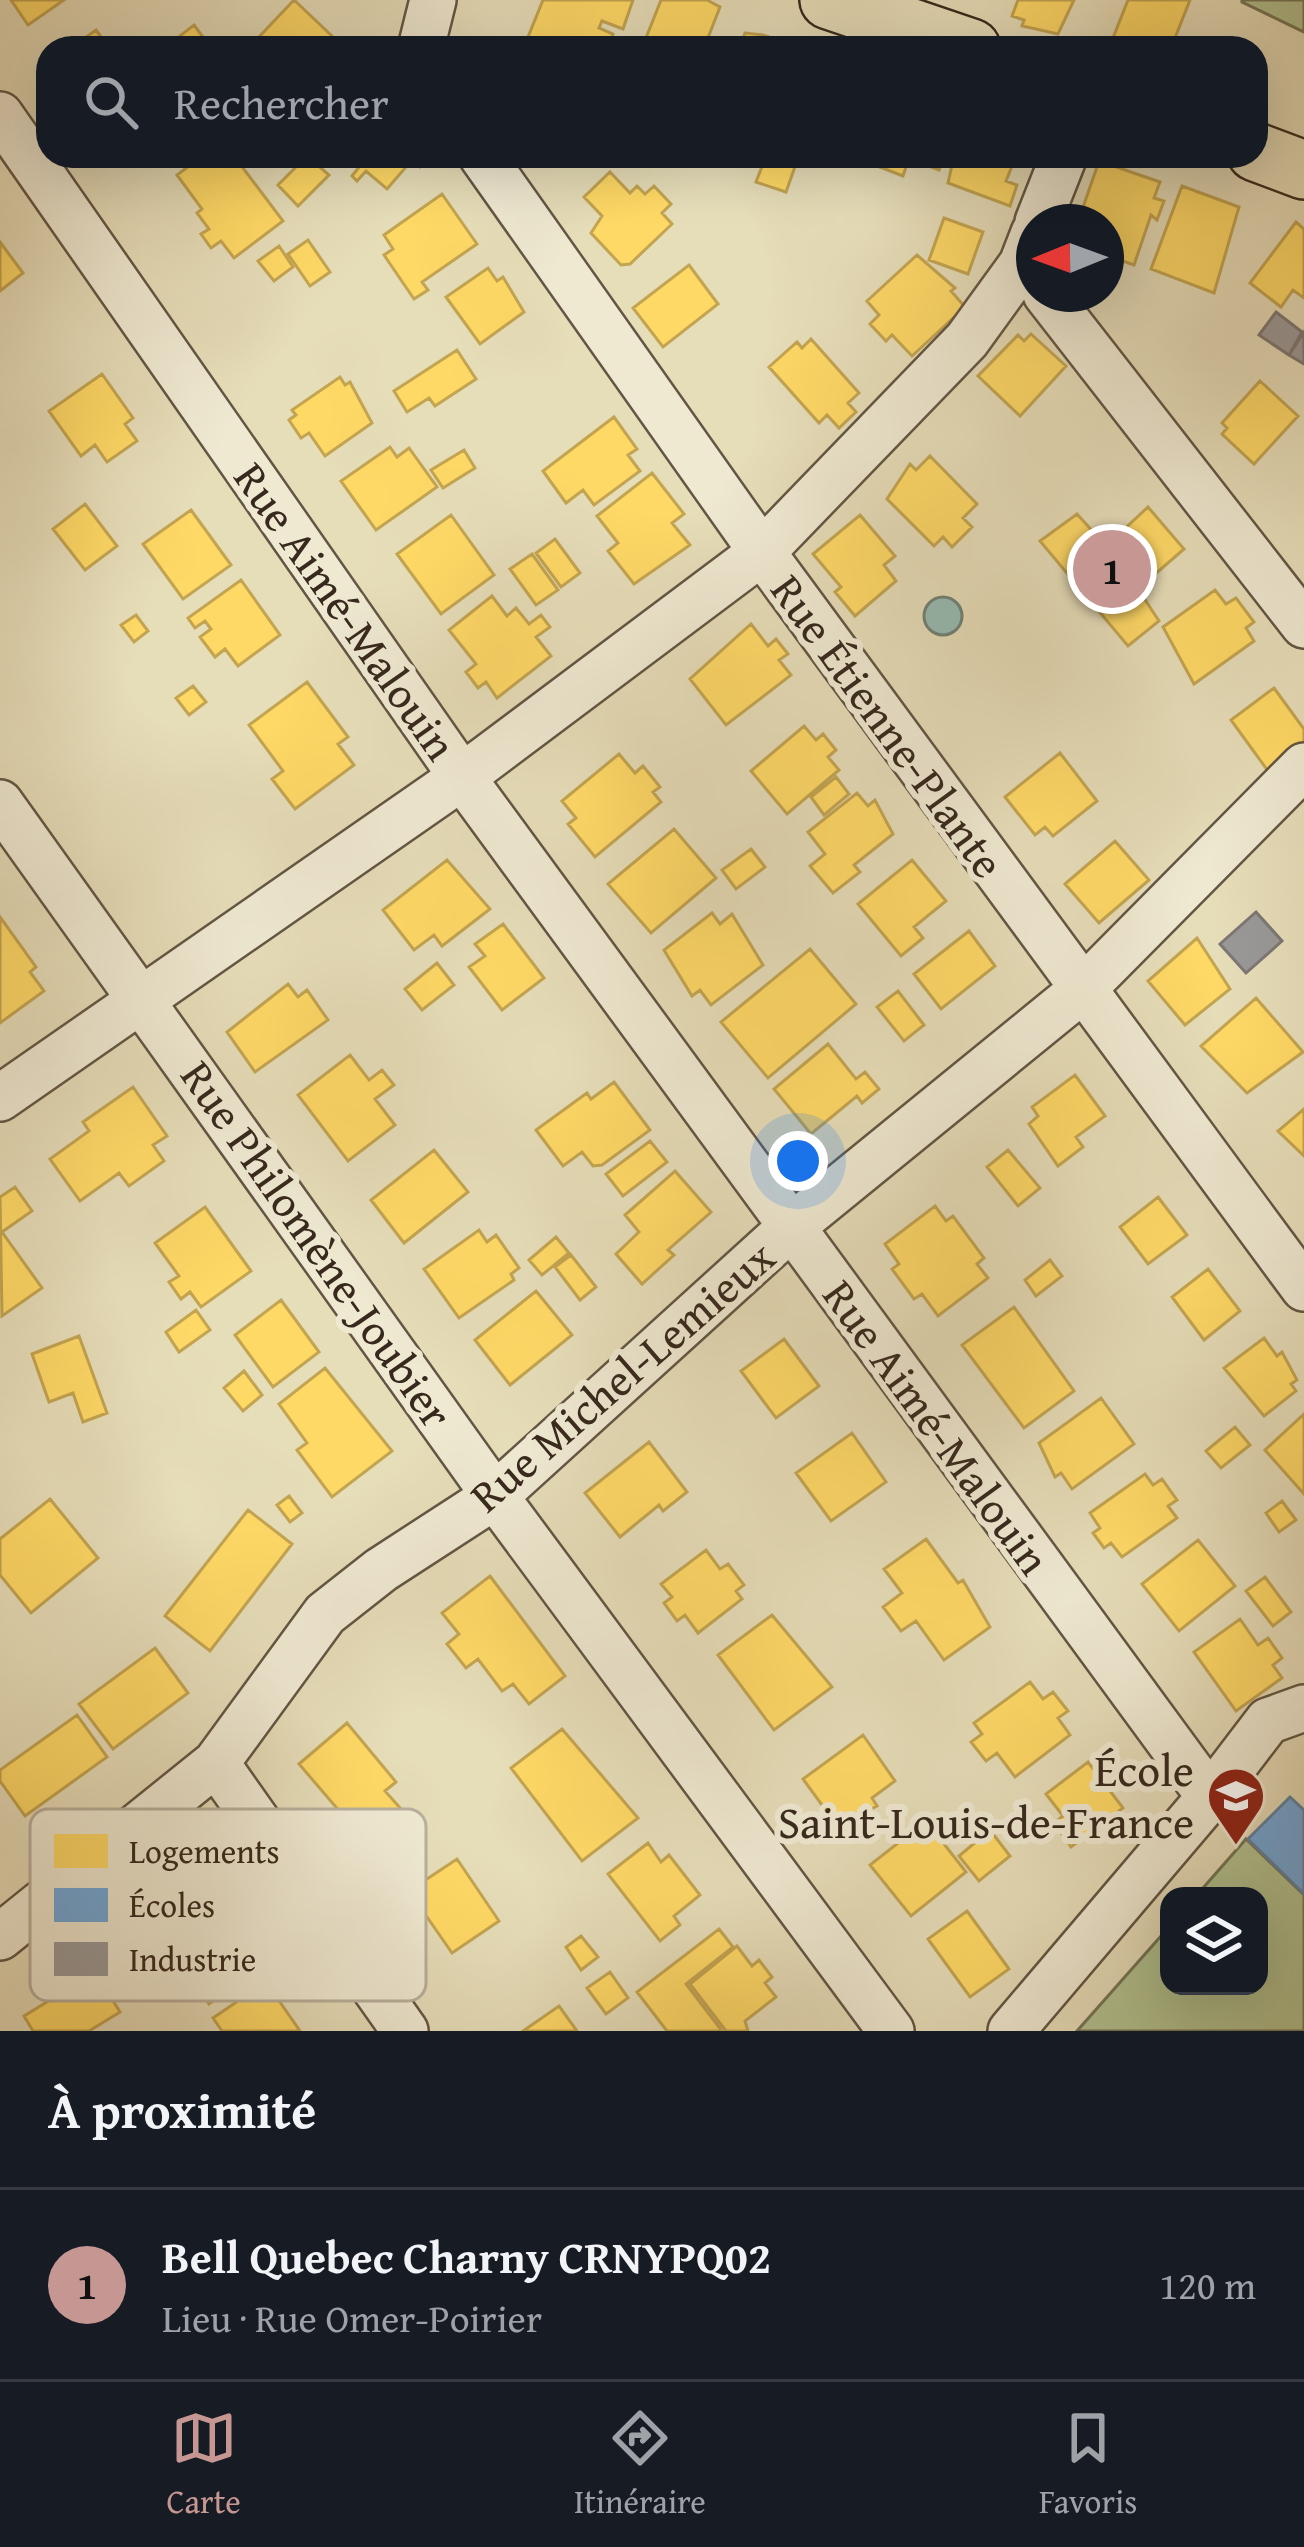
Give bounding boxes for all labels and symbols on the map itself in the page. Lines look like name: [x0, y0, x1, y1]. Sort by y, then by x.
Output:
north arrow: [1016, 204, 1124, 312]
street label: Rue Aimé-Malouin: [219, 449, 474, 773]
pin: 1: [1073, 524, 1151, 614]
street label: Rue Étienne-Plante: [756, 561, 1021, 891]
street label: Rue Philomène-Joubier: [166, 1047, 469, 1441]
your location: [768, 1131, 828, 1191]
street label: Rue Michel-Lemieux: [455, 1225, 788, 1527]
street label: Rue Aimé-Malouin: [808, 1266, 1067, 1588]
place label: École Saint-Louis-de-France: [778, 1737, 1194, 1854]
school or university icon: École Saint-Louis-de-France: [1205, 1765, 1267, 1847]
legend: [30, 1809, 426, 2001]
text: Logements: [129, 1827, 280, 1875]
text: Écoles: [129, 1881, 215, 1929]
text: Industrie: [129, 1935, 256, 1983]

